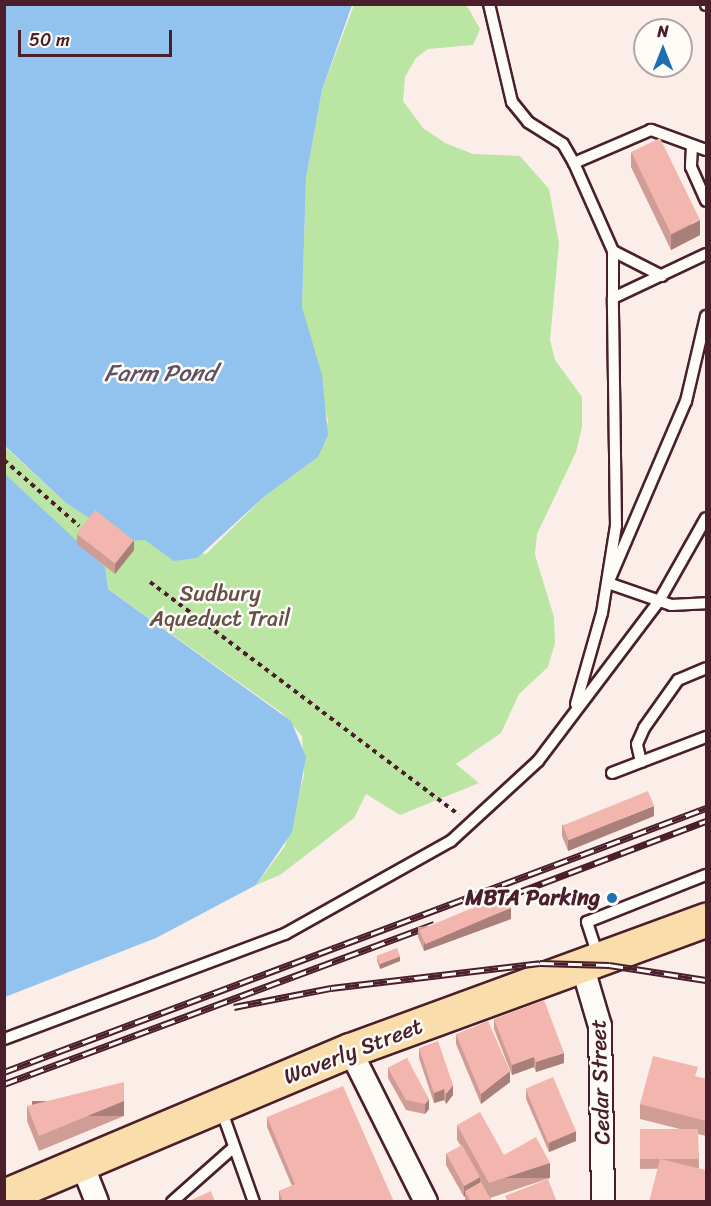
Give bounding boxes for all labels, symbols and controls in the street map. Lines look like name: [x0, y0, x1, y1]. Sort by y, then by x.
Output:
text: N: [657, 17, 669, 46]
scale bar: [21, 18, 176, 56]
north arrow: [633, 18, 693, 78]
text: 50 m: [29, 24, 70, 56]
water label: Farm Pond: [104, 360, 216, 388]
park label: Sudbury Aqueduct Trail: [150, 580, 290, 632]
place label: MBTA Parking: [465, 885, 600, 911]
marker: MBTA Parking: [605, 891, 619, 905]
street label: Waverly Street: [280, 1013, 426, 1089]
street label: Cedar Street: [585, 1018, 615, 1146]

